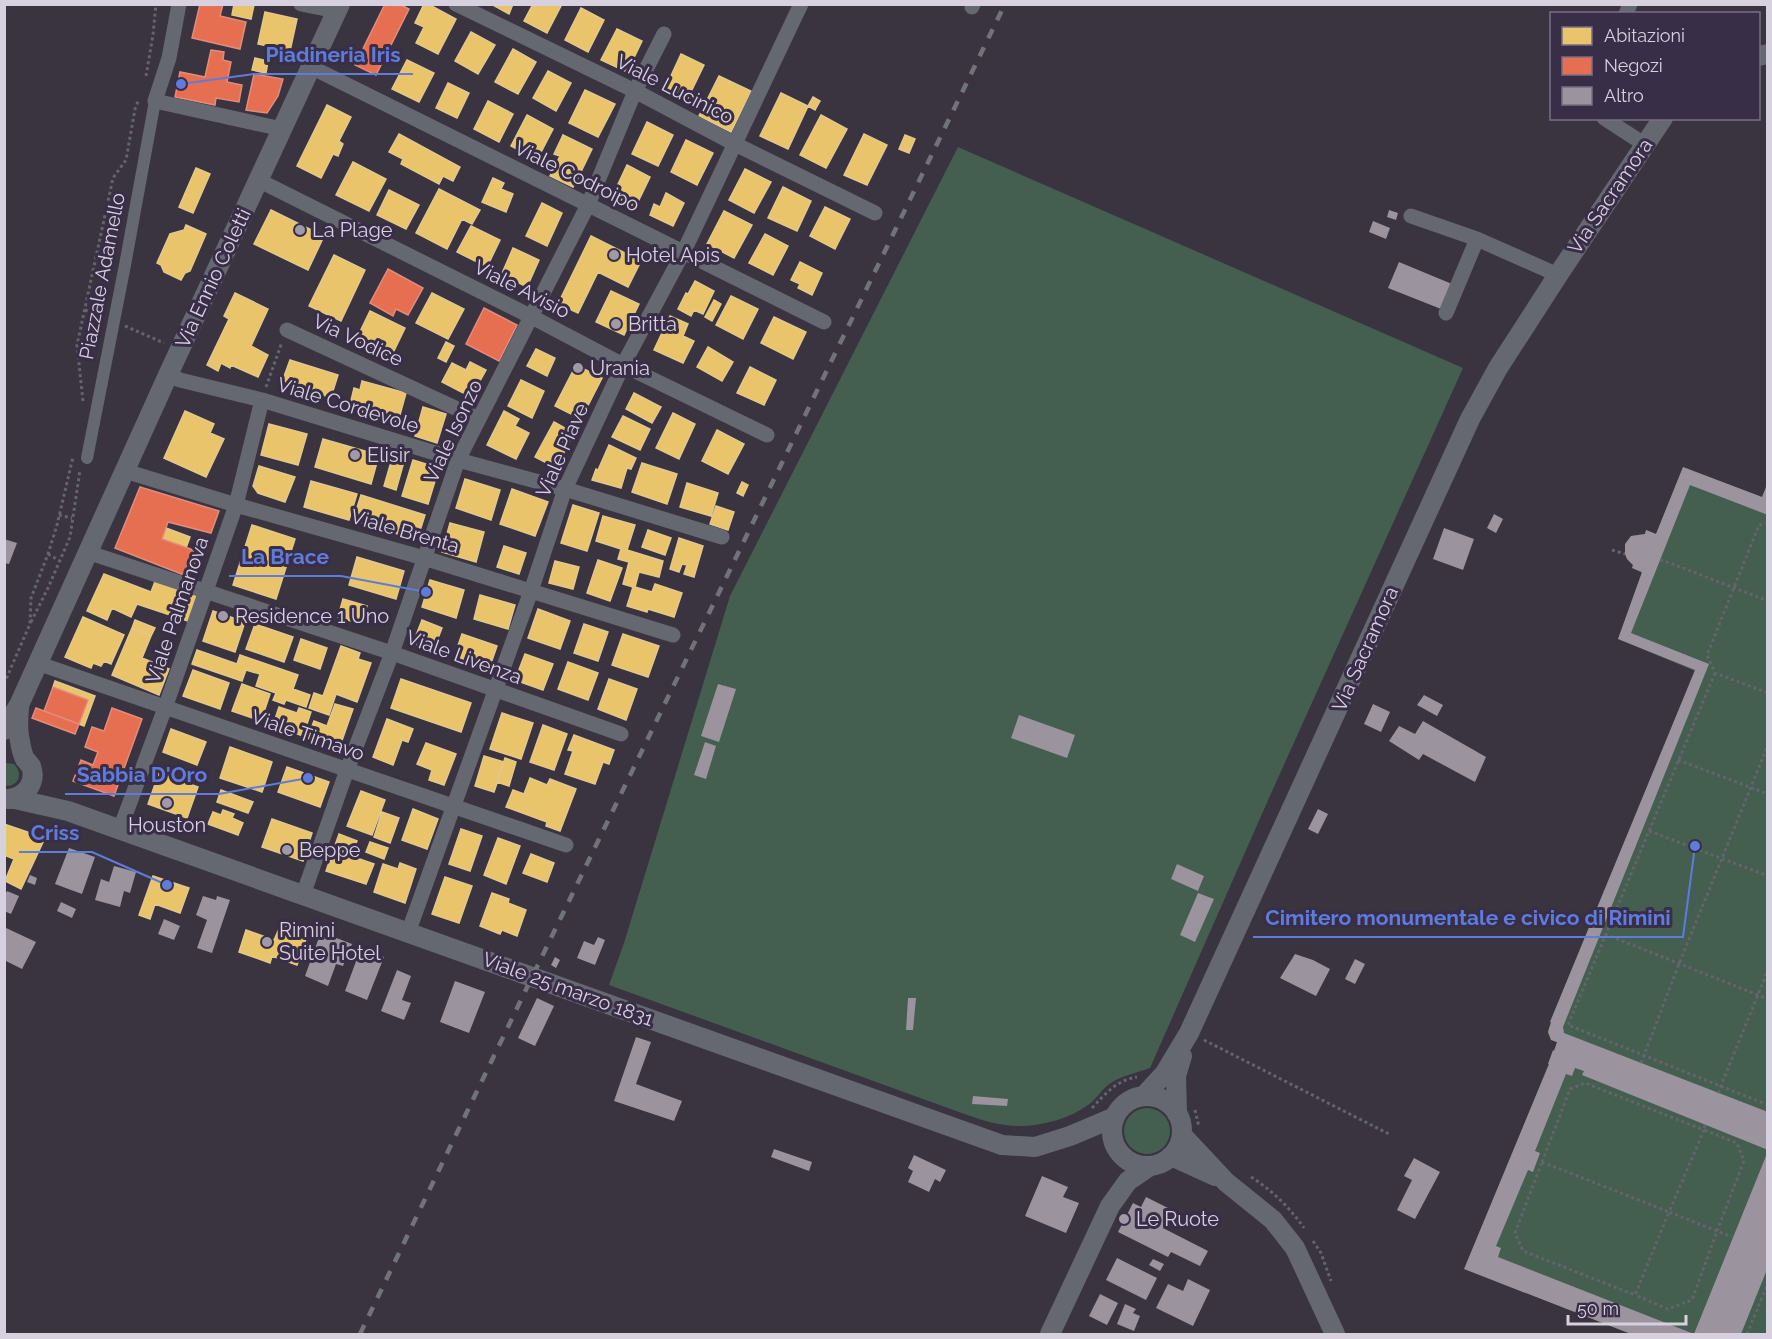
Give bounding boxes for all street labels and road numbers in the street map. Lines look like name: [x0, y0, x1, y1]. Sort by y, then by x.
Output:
street label: Viale Lucinico: [612, 49, 738, 129]
street label: Via Sacramora: [1563, 134, 1657, 258]
street label: Viale Codroipo: [510, 135, 644, 217]
street label: Piazzale Adamello: [74, 190, 130, 361]
street label: Via Ennio Coletti: [170, 204, 256, 352]
street label: Viale Avisio: [470, 255, 574, 323]
street label: Via Vodice: [309, 309, 407, 371]
street label: Viale Cordevole: [274, 372, 422, 438]
street label: Viale Isonzo: [419, 376, 487, 486]
street label: Viale Piave: [531, 399, 594, 501]
street label: Viale Brenta: [348, 504, 462, 558]
street label: Viale Palmanova: [141, 533, 213, 687]
street label: Via Sacramora: [1327, 583, 1403, 715]
street label: Viale Livenza: [403, 625, 525, 689]
street label: Viale Timavo: [248, 704, 368, 766]
street label: Viale 25 marzo 1831: [479, 947, 657, 1031]

